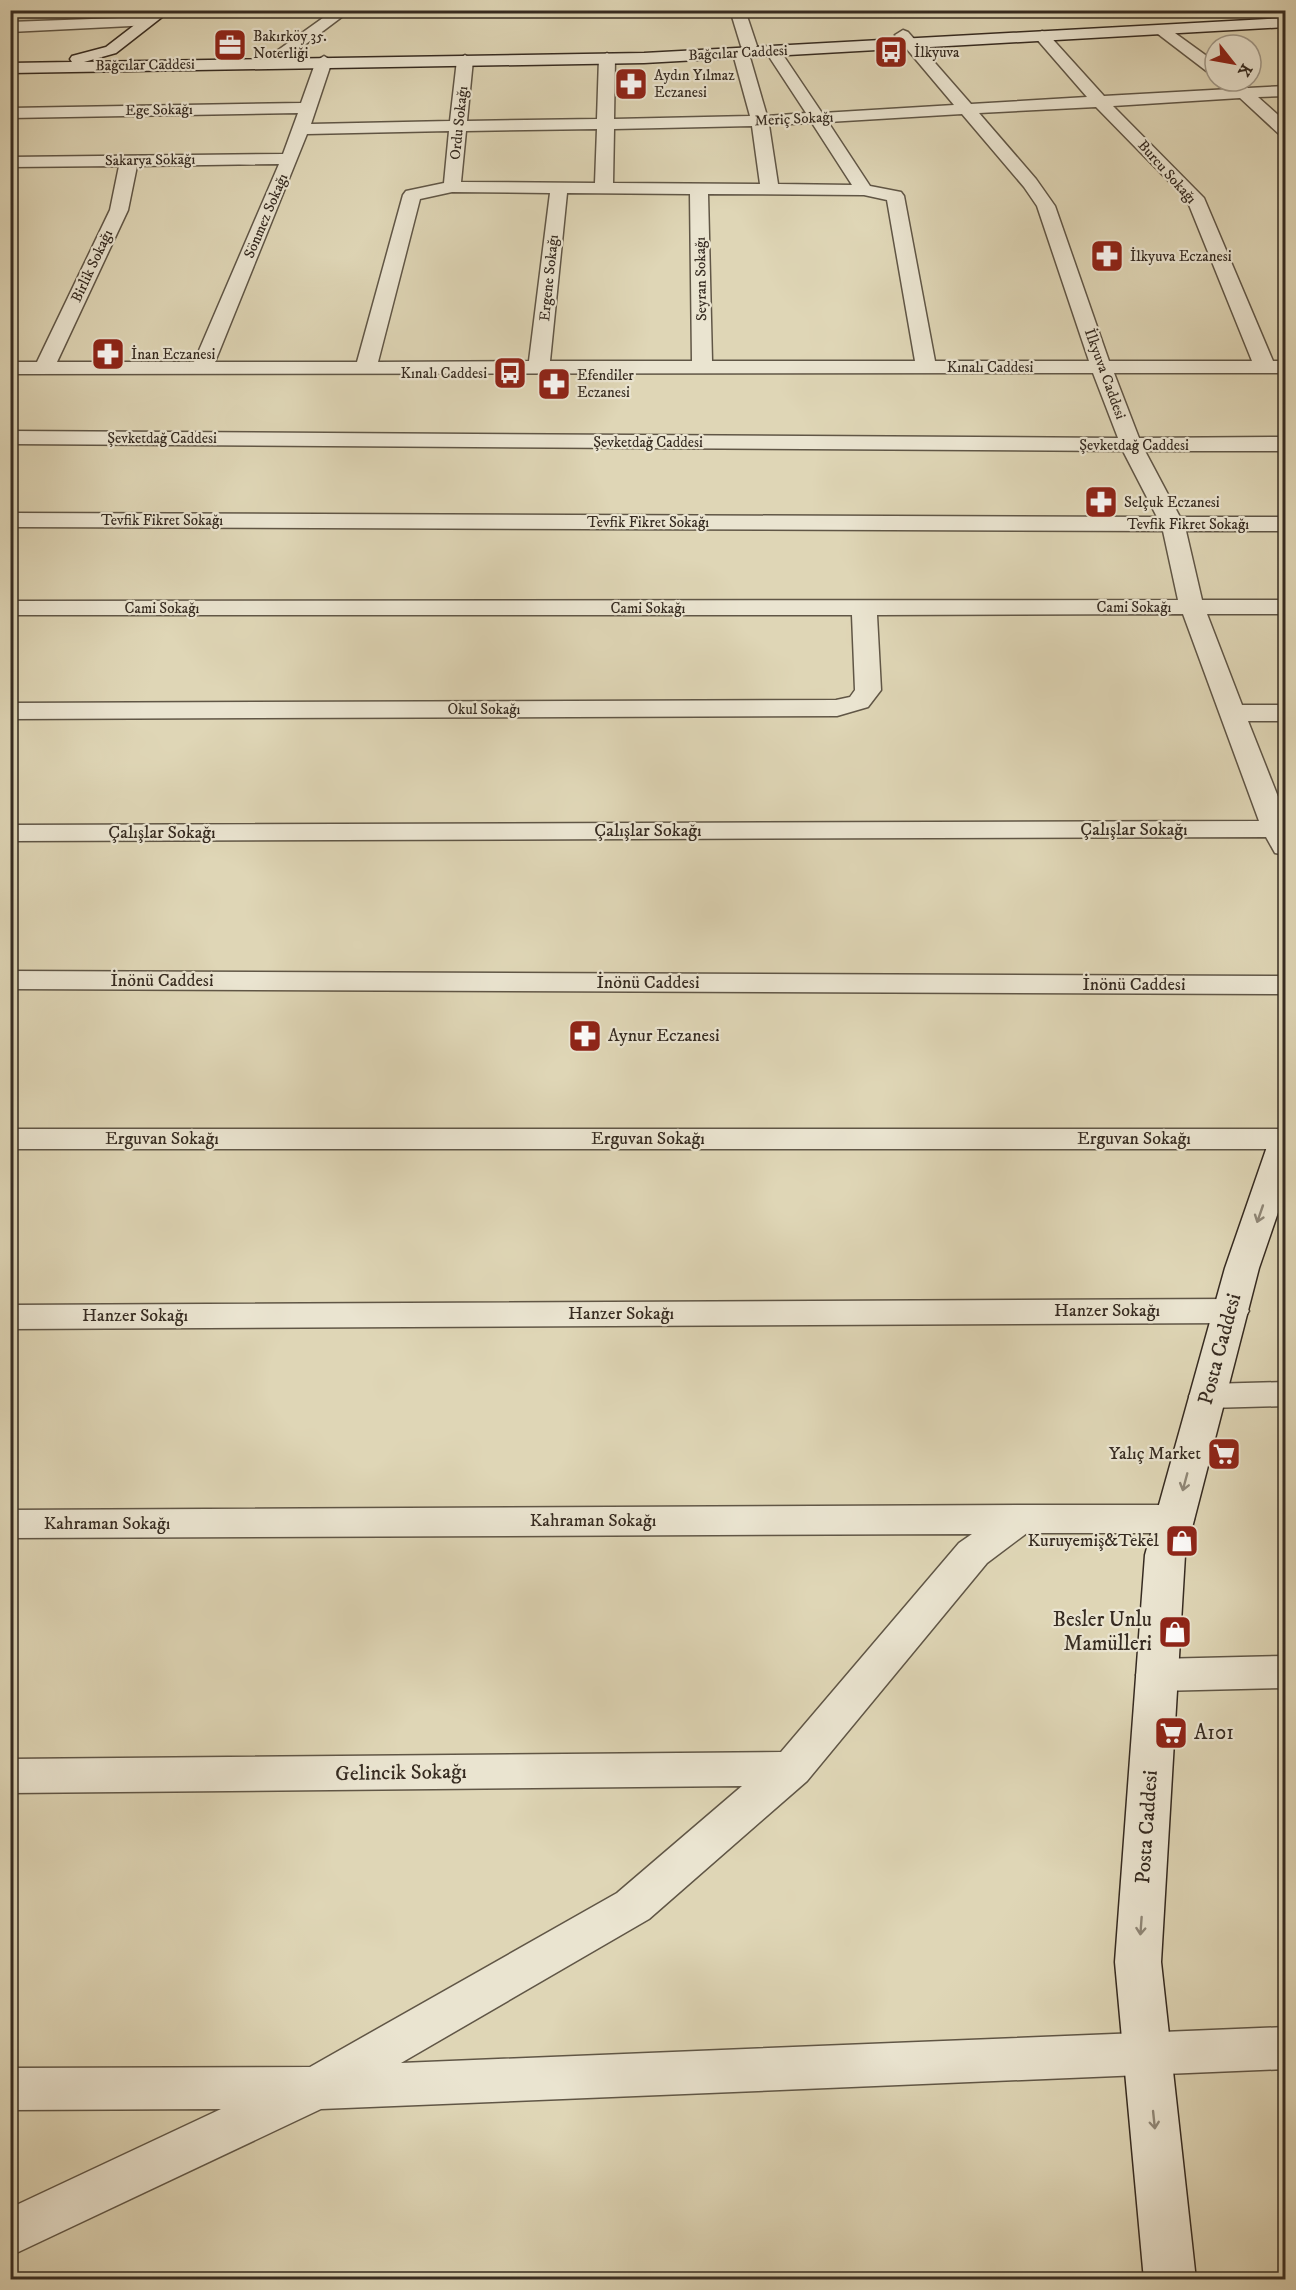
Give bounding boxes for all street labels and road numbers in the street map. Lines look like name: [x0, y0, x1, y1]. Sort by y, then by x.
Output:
street label: Bağcılar Caddesi: [688, 41, 788, 65]
street label: Bağcılar Caddesi: [95, 55, 195, 75]
street label: Ordu Sokağı: [446, 85, 472, 161]
street label: Ege Sokağı: [125, 100, 193, 120]
street label: Meriç Sokağı: [754, 107, 834, 131]
street label: Burcu Sokağı: [1133, 136, 1201, 208]
street label: Sakarya Sokağı: [105, 150, 195, 170]
street label: Sönmez Sokağı: [240, 171, 292, 261]
street label: Birlik Sokağı: [67, 227, 117, 305]
street label: Ergene Sokağı: [535, 234, 563, 322]
street label: Seyran Sokağı: [691, 237, 711, 321]
street label: İlkyuva Caddesi: [1080, 326, 1130, 422]
street label: Kınalı Caddesi: [947, 358, 1033, 377]
street label: Şevketdağ Caddesi: [107, 429, 217, 448]
street label: Şevketdağ Caddesi: [593, 433, 703, 452]
street label: Şevketdağ Caddesi: [1079, 436, 1189, 455]
street label: Tevfik Fikret Sokağı: [101, 511, 223, 530]
street label: Tevfik Fikret Sokağı: [587, 513, 709, 532]
street label: Tevfik Fikret Sokağı: [1127, 515, 1249, 534]
street label: Cami Sokağı: [1097, 598, 1172, 617]
street label: Cami Sokağı: [125, 599, 200, 618]
street label: Cami Sokağı: [611, 599, 686, 618]
street label: Okul Sokağı: [448, 700, 521, 719]
street label: Çalışlar Sokağı: [1080, 819, 1188, 841]
street label: Çalışlar Sokağı: [594, 820, 702, 842]
street label: Çalışlar Sokağı: [108, 822, 216, 844]
street label: İnönü Caddesi: [110, 969, 214, 992]
street label: İnönü Caddesi: [596, 971, 700, 994]
street label: İnönü Caddesi: [1082, 973, 1186, 996]
street label: Erguvan Sokağı: [105, 1128, 219, 1150]
street label: Erguvan Sokağı: [591, 1128, 705, 1150]
street label: Erguvan Sokağı: [1077, 1128, 1191, 1150]
street label: Posta Caddesi: [1193, 1291, 1247, 1407]
street label: Hanzer Sokağı: [1054, 1300, 1160, 1322]
street label: Hanzer Sokağı: [568, 1303, 674, 1325]
street label: Hanzer Sokağı: [82, 1305, 188, 1327]
street label: Kahraman Sokağı: [530, 1510, 656, 1532]
street label: Kahraman Sokağı: [44, 1513, 170, 1535]
street label: Gelincik Sokağı: [335, 1759, 467, 1787]
street label: Posta Caddesi: [1130, 1769, 1164, 1885]

